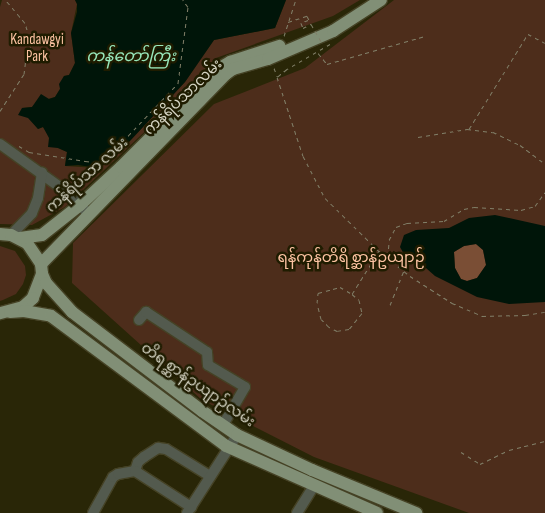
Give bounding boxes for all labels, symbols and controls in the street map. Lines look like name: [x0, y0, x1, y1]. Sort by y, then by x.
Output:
park label: Kandawgyi Park: [10, 30, 64, 65]
water label: ကန်တော်ကြီး: [86, 47, 176, 67]
street label: ကန်ရိပ်သာလမ်း: [140, 55, 226, 139]
street label: ကန်ရိပ်သာ လမ်း: [42, 133, 132, 217]
park label: ရန်ကုန်တိရိစ္ဆာန်ဥယျာဉ်: [277, 249, 425, 267]
street label: တိရစ္ဆာန်ဥယျာဉ်လမ်း: [138, 339, 258, 431]

